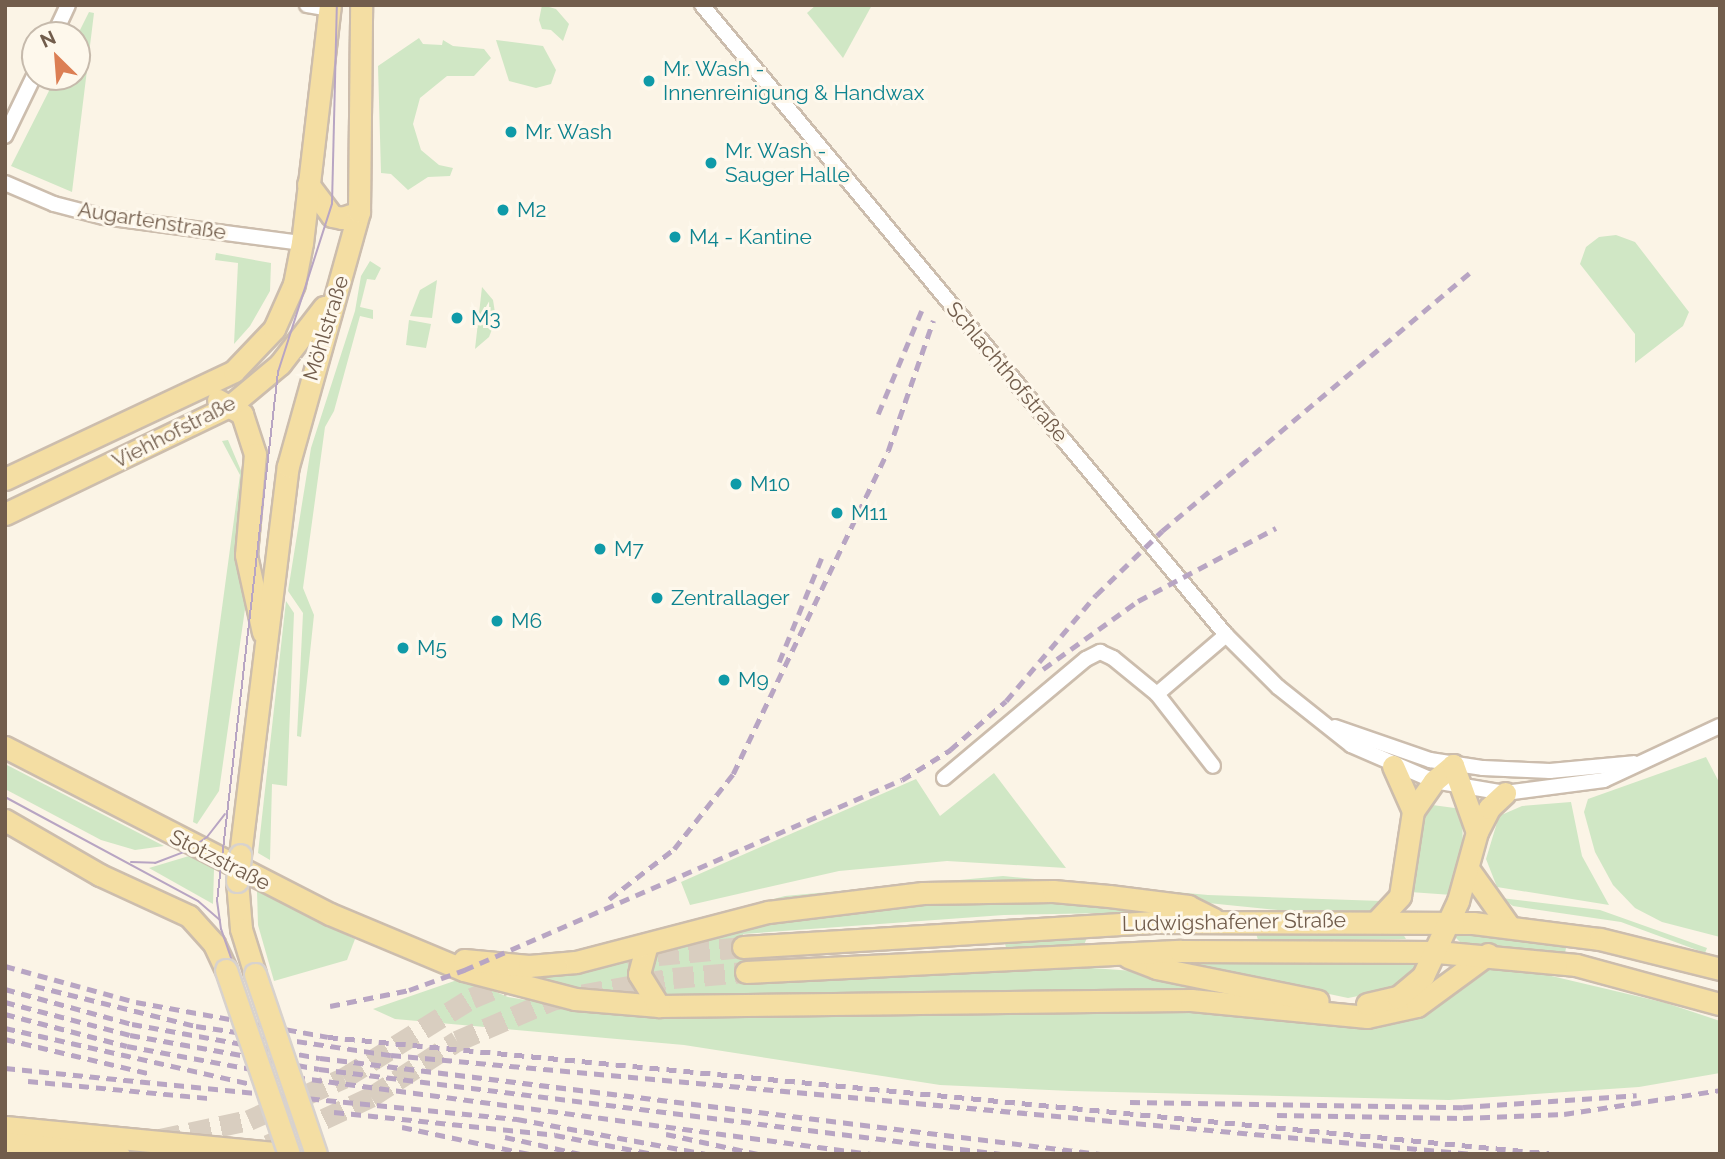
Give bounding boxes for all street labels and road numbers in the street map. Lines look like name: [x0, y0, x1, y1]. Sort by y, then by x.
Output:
street label: Augartenstraße: [76, 197, 228, 245]
street label: Möhlstraße: [298, 272, 354, 384]
street label: Schlachthofstraße: [941, 297, 1073, 447]
street label: Viehhofstraße: [108, 390, 240, 474]
street label: Stotzstraße: [166, 824, 274, 896]
street label: Ludwigshafener Straße: [1121, 907, 1347, 937]

